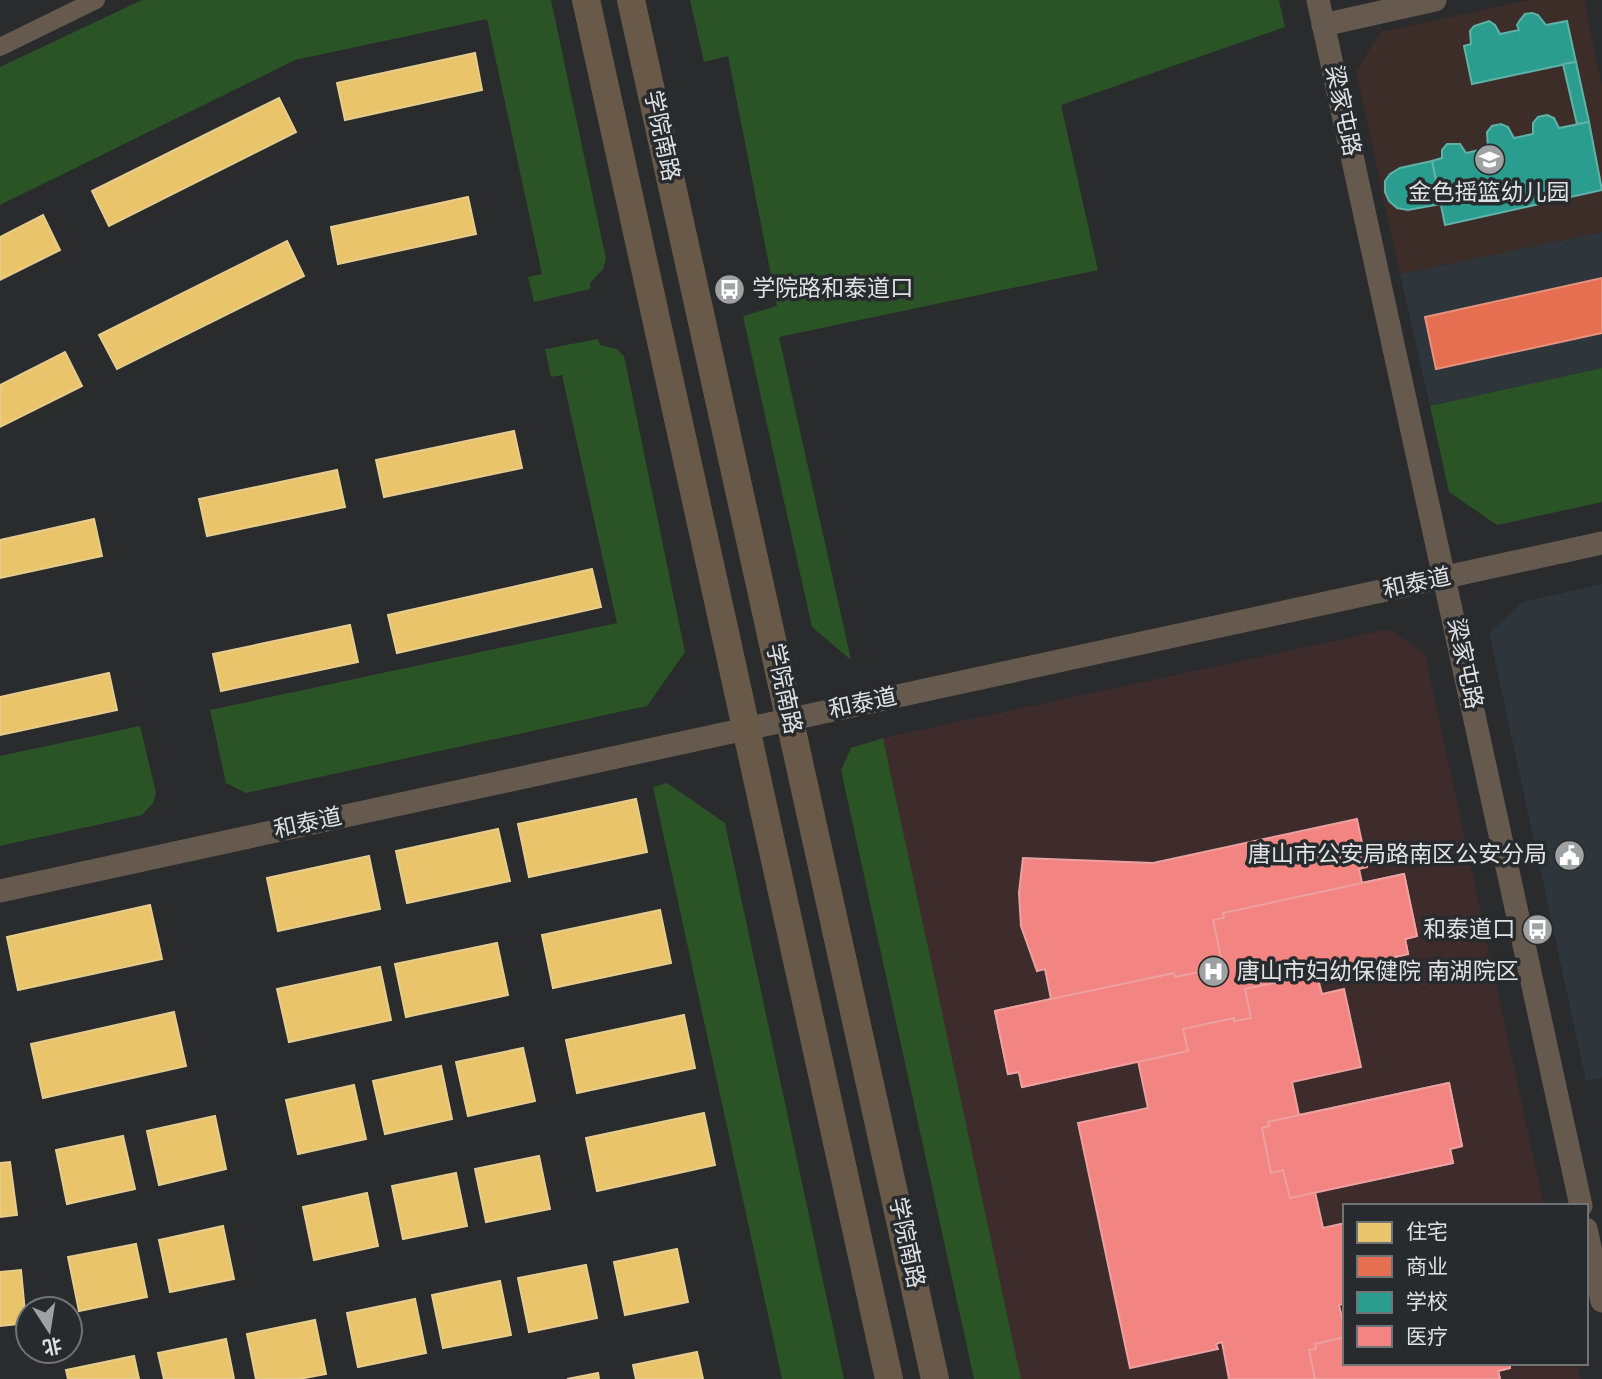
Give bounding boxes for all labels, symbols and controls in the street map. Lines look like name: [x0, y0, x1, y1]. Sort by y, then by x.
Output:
street label: 梁家屯路: [1315, 62, 1369, 160]
street label: 学院南路: [634, 87, 688, 185]
school or university icon: 金色摇篮幼儿园: [1472, 142, 1506, 176]
place label: 金色摇篮幼儿园: [1409, 176, 1570, 211]
bus stop icon: 学院路和泰道口: [712, 272, 746, 306]
place label: 学院路和泰道口: [752, 272, 913, 307]
street label: 和泰道: [1380, 560, 1454, 608]
street label: 梁家屯路: [1437, 615, 1491, 713]
street label: 学院南路: [756, 640, 810, 738]
street label: 和泰道: [826, 680, 900, 728]
street label: 和泰道: [271, 800, 345, 848]
place label: 唐山市公安局路南区公安分局: [1248, 838, 1547, 873]
public building icon: 唐山市公安局路南区公安分局: [1553, 838, 1587, 872]
place label: 和泰道口: [1423, 913, 1515, 948]
bus stop icon: 和泰道口: [1521, 913, 1555, 947]
hospital icon: 唐山市妇幼保健院 南湖院区: [1197, 955, 1231, 989]
place label: 唐山市妇幼保健院 南湖院区: [1237, 955, 1519, 990]
street label: 学院南路: [879, 1194, 933, 1292]
legend: [1343, 1204, 1588, 1365]
text: 住宅: [1406, 1217, 1448, 1249]
text: 商业: [1406, 1252, 1448, 1284]
text: 学校: [1406, 1287, 1448, 1319]
north arrow: [14, 1295, 84, 1365]
text: 医疗: [1406, 1322, 1448, 1354]
text: 北: [40, 1329, 65, 1361]

